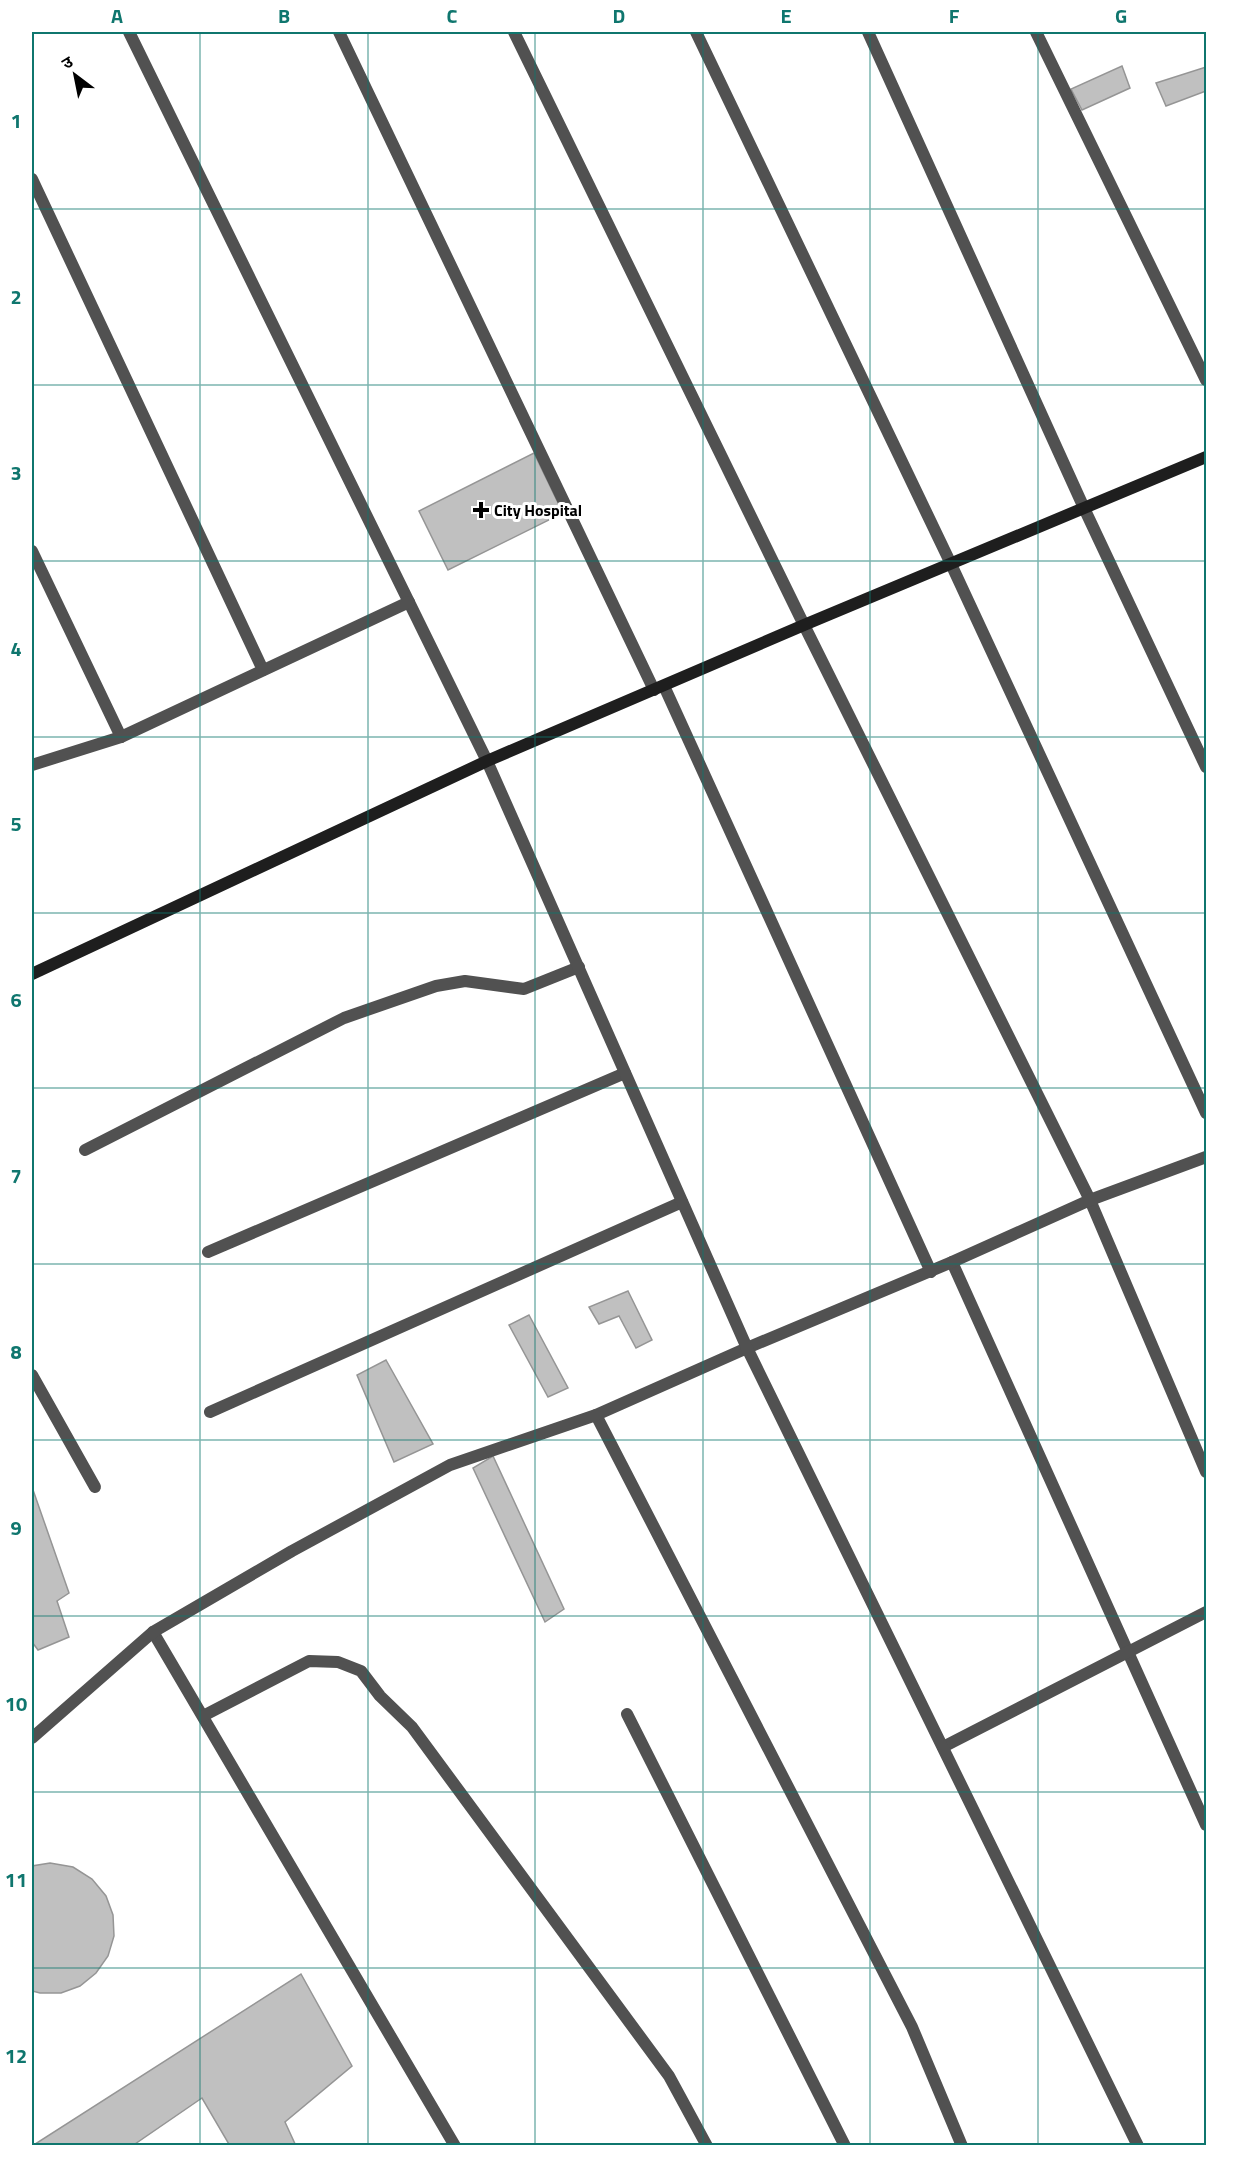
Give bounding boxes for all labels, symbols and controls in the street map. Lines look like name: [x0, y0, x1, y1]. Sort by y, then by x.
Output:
text: A: [111, 0, 123, 31]
text: B: [278, 0, 290, 31]
text: C: [447, 0, 458, 31]
text: D: [613, 0, 625, 31]
text: E: [780, 0, 792, 31]
text: F: [949, 0, 960, 31]
text: G: [1115, 0, 1127, 31]
north arrow: [45, 45, 105, 105]
text: उ: [57, 49, 78, 75]
text: 1: [10, 105, 22, 136]
text: 2: [10, 281, 22, 312]
text: 3: [10, 457, 22, 488]
place label: City Hospital: [494, 498, 582, 522]
marker: City Hospital: [472, 501, 490, 519]
text: 4: [10, 633, 22, 664]
text: 5: [10, 808, 22, 839]
text: 6: [10, 984, 22, 1015]
text: 7: [10, 1160, 22, 1191]
text: 8: [10, 1336, 22, 1367]
text: 9: [10, 1512, 22, 1543]
text: 10: [5, 1688, 27, 1719]
text: 11: [5, 1864, 27, 1895]
text: 12: [5, 2040, 27, 2071]

